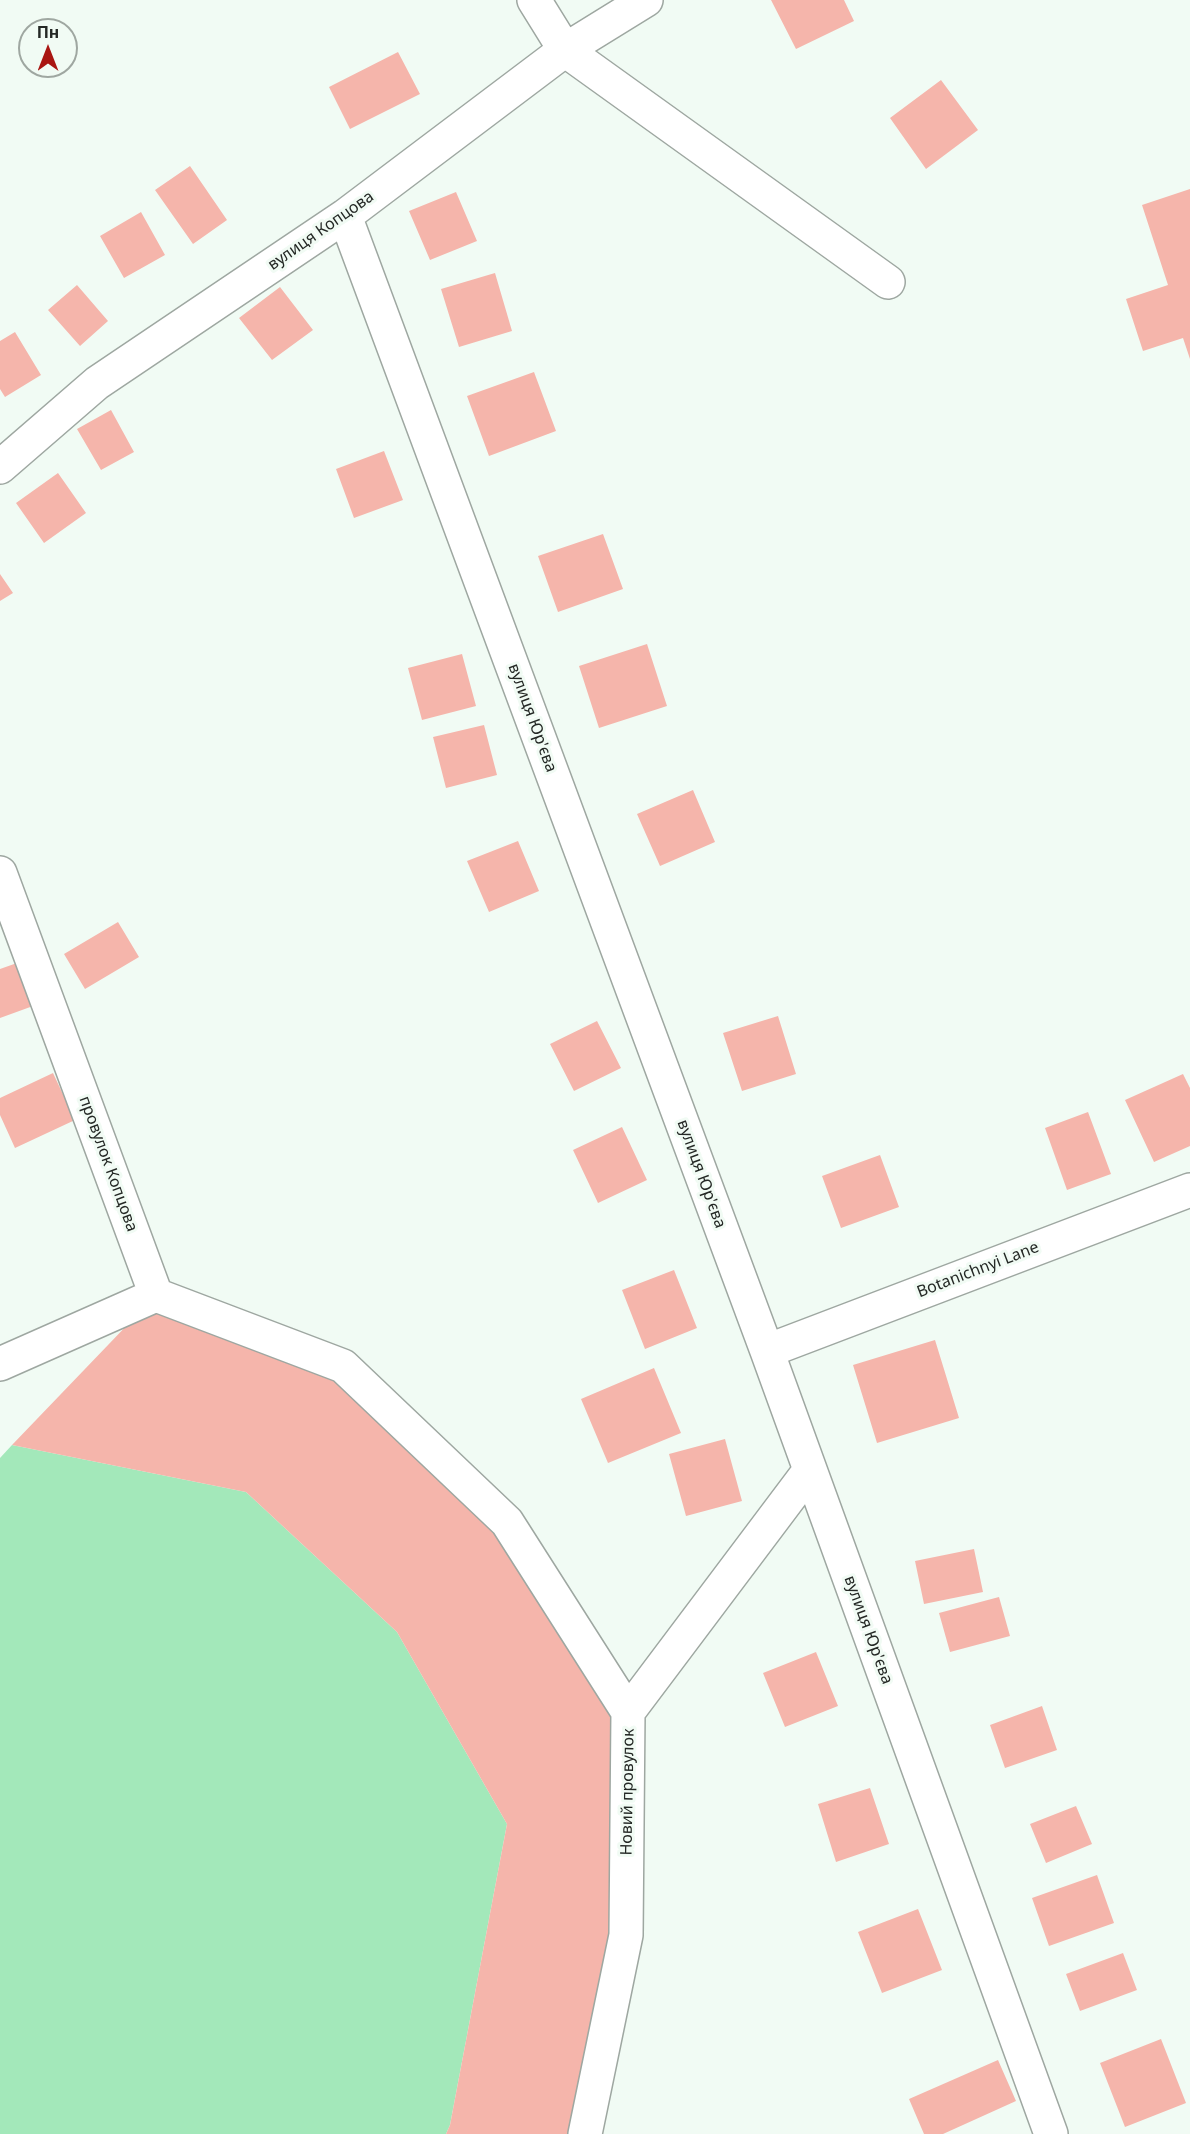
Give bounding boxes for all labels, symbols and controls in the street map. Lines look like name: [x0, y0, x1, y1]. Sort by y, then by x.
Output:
north arrow: [18, 18, 78, 78]
text: Пн: [37, 21, 59, 43]
street label: вулиця Копцова: [264, 187, 378, 275]
street label: вулиця Юр'єва: [504, 661, 560, 775]
street label: провулок Копцова: [75, 1094, 141, 1234]
street label: вулиця Юр'єва: [673, 1117, 729, 1231]
street label: Botanichnyi Lane: [914, 1238, 1042, 1302]
street label: вулиця Юр'єва: [840, 1573, 896, 1687]
street label: Новий провулок: [617, 1728, 639, 1856]

